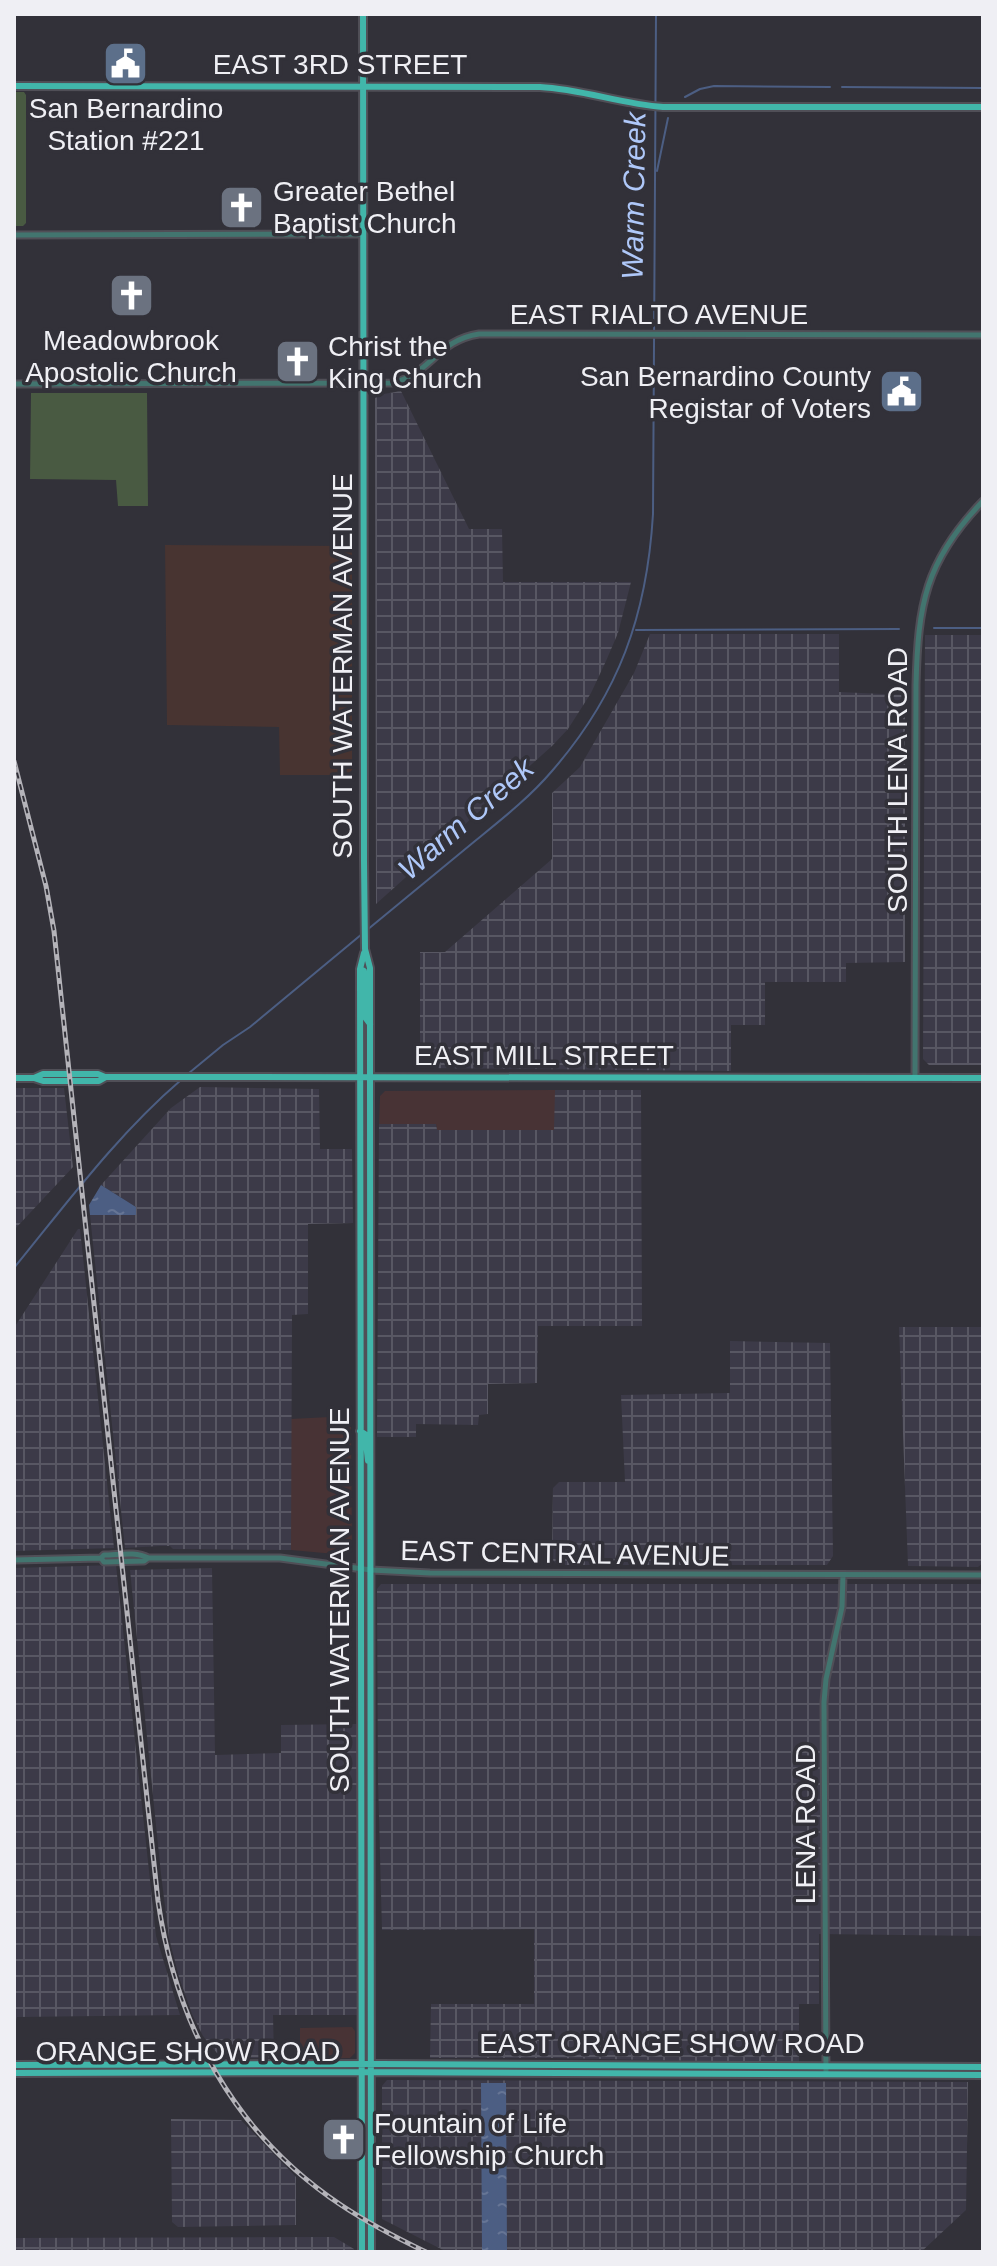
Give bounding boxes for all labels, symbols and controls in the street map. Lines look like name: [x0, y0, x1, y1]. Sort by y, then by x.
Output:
public building icon: San Bernardino Station #221: [102, 39, 150, 87]
street label: EAST 3RD STREET: [213, 49, 467, 80]
place label: San Bernardino Station #221: [29, 93, 223, 156]
water label: Warm Creek: [616, 110, 651, 280]
place label: Greater Bethel Baptist Church: [273, 176, 457, 239]
church icon: Greater Bethel Baptist Church: [218, 183, 266, 231]
church icon: Meadowbrook Apostolic Church: [107, 272, 155, 320]
street label: EAST RIALTO AVENUE: [510, 299, 808, 330]
place label: Meadowbrook Apostolic Church: [25, 325, 237, 388]
place label: Christ the King Church: [328, 331, 482, 394]
church icon: Christ the King Church: [273, 338, 321, 386]
place label: San Bernardino County Registar of Voters: [580, 361, 871, 424]
public building icon: San Bernardino County Registar of Voters: [878, 368, 926, 416]
street label: SOUTH WATERMAN AVENUE: [327, 473, 358, 859]
street label: SOUTH LENA ROAD: [882, 647, 913, 913]
water label: Warm Creek: [392, 750, 541, 886]
street label: EAST MILL STREET: [414, 1040, 674, 1071]
street label: SOUTH WATERMAN AVENUE: [324, 1407, 355, 1793]
street label: EAST CENTRAL AVENUE: [400, 1535, 730, 1572]
street label: LENA ROAD: [790, 1744, 821, 1904]
street label: EAST ORANGE SHOW ROAD: [479, 2028, 865, 2059]
street label: ORANGE SHOW ROAD: [36, 2036, 340, 2067]
place label: Fountain of Life Fellowship Church: [374, 2108, 604, 2171]
church icon: Fountain of Life Fellowship Church: [319, 2115, 367, 2163]

